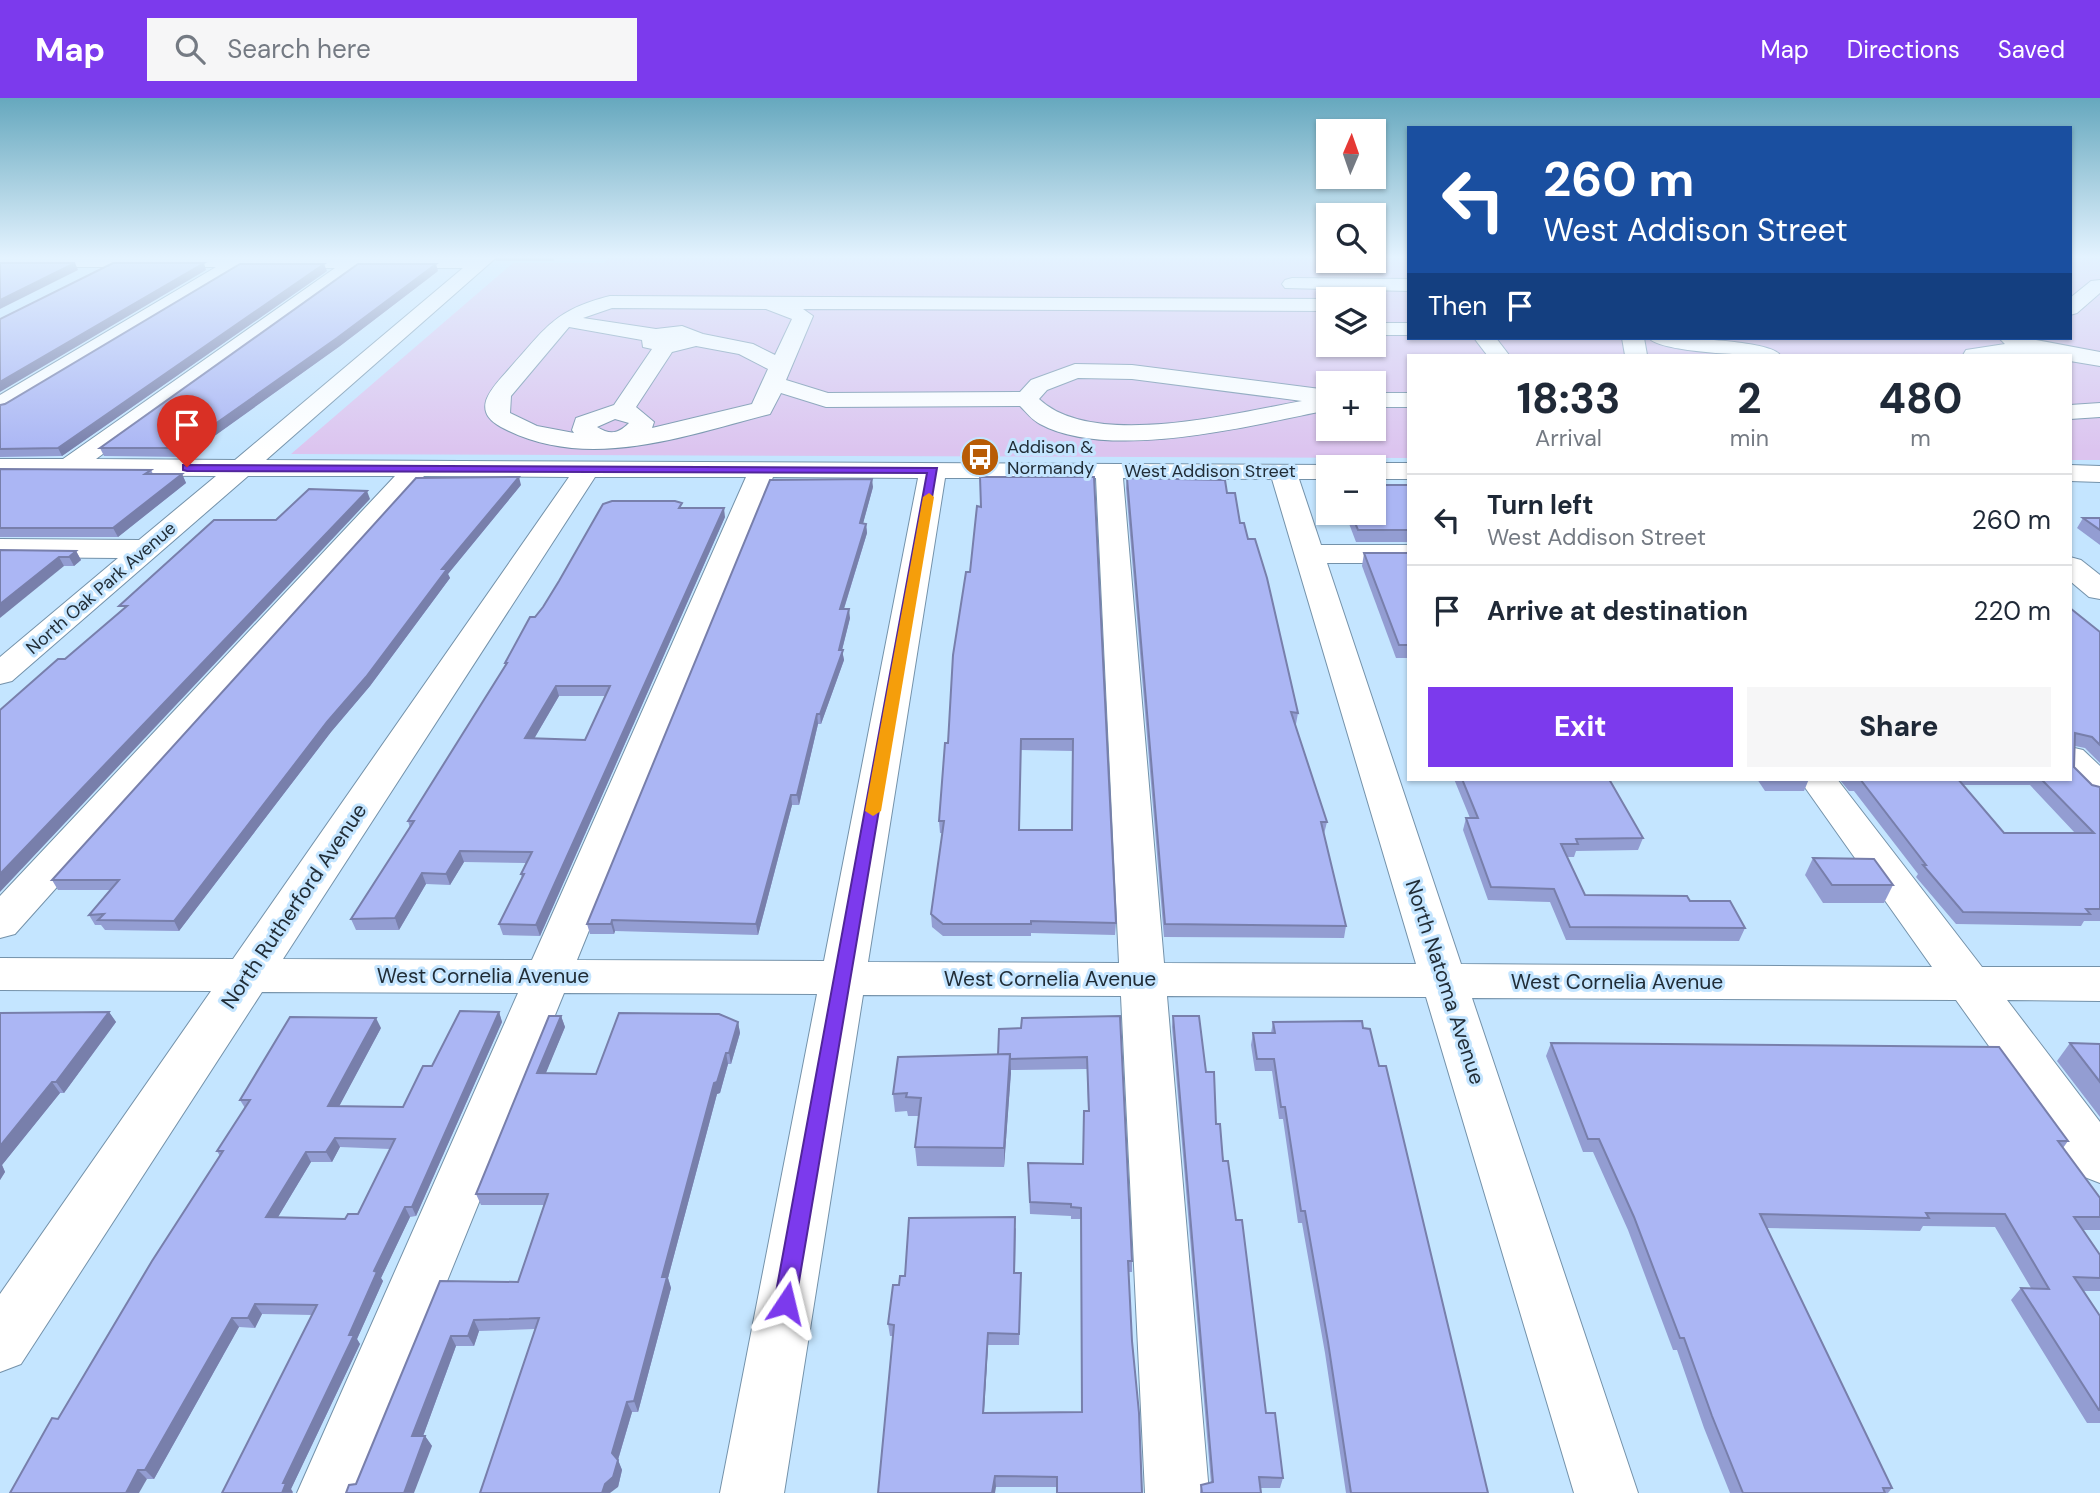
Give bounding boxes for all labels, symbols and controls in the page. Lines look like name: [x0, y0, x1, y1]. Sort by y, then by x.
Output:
search box: [147, 18, 637, 81]
text: Map: [35, 28, 105, 71]
icon: search: [171, 30, 209, 68]
text: Search here: [227, 32, 371, 66]
text: Map: [1761, 34, 1809, 65]
text: Directions: [1847, 34, 1960, 65]
text: Saved: [1998, 34, 2065, 65]
north arrow: [1316, 119, 1386, 189]
map controls: [1316, 119, 1386, 525]
text: 260 m: [1543, 147, 1694, 211]
icon: left: [1428, 154, 1519, 245]
button: search: [1316, 203, 1386, 273]
text: West Addison Street: [1543, 209, 1848, 251]
button: layers: [1316, 287, 1386, 357]
icon: arrive: [1501, 287, 1539, 325]
text: Then: [1428, 289, 1487, 323]
button: +: [1316, 371, 1386, 441]
text: 18:33: [1517, 371, 1620, 426]
text: 2: [1737, 371, 1762, 426]
text: 480: [1879, 371, 1962, 426]
pin: [157, 395, 217, 467]
icon: arrive: [168, 406, 206, 444]
text: Arrival: [1535, 423, 1602, 453]
text: min: [1730, 423, 1769, 453]
text: m: [1910, 423, 1931, 453]
place label: Addison & Normandy: [1007, 435, 1094, 480]
bus stop icon: Addison & Normandy: [959, 436, 1001, 478]
button: −: [1316, 455, 1386, 525]
street label: West Addison Street: [1124, 459, 1296, 483]
text: Turn left: [1487, 488, 1594, 522]
icon: left: [1428, 501, 1466, 539]
text: 260 m: [1972, 503, 2051, 537]
street label: North Oak Park Avenue: [21, 516, 181, 660]
text: West Addison Street: [1487, 522, 1706, 552]
icon: arrive: [1428, 592, 1466, 630]
text: Arrive at destination: [1487, 594, 1748, 628]
text: 220 m: [1973, 594, 2051, 628]
button: Exit: [1428, 687, 1733, 767]
button: Share: [1747, 687, 2051, 767]
street label: North Rutherford Avenue: [215, 798, 373, 1014]
street label: North Natoma Avenue: [1399, 876, 1491, 1088]
street label: West Cornelia Avenue: [377, 962, 589, 990]
street label: West Cornelia Avenue: [944, 965, 1156, 993]
street label: West Cornelia Avenue: [1511, 968, 1723, 996]
position arrow: [749, 1266, 823, 1340]

